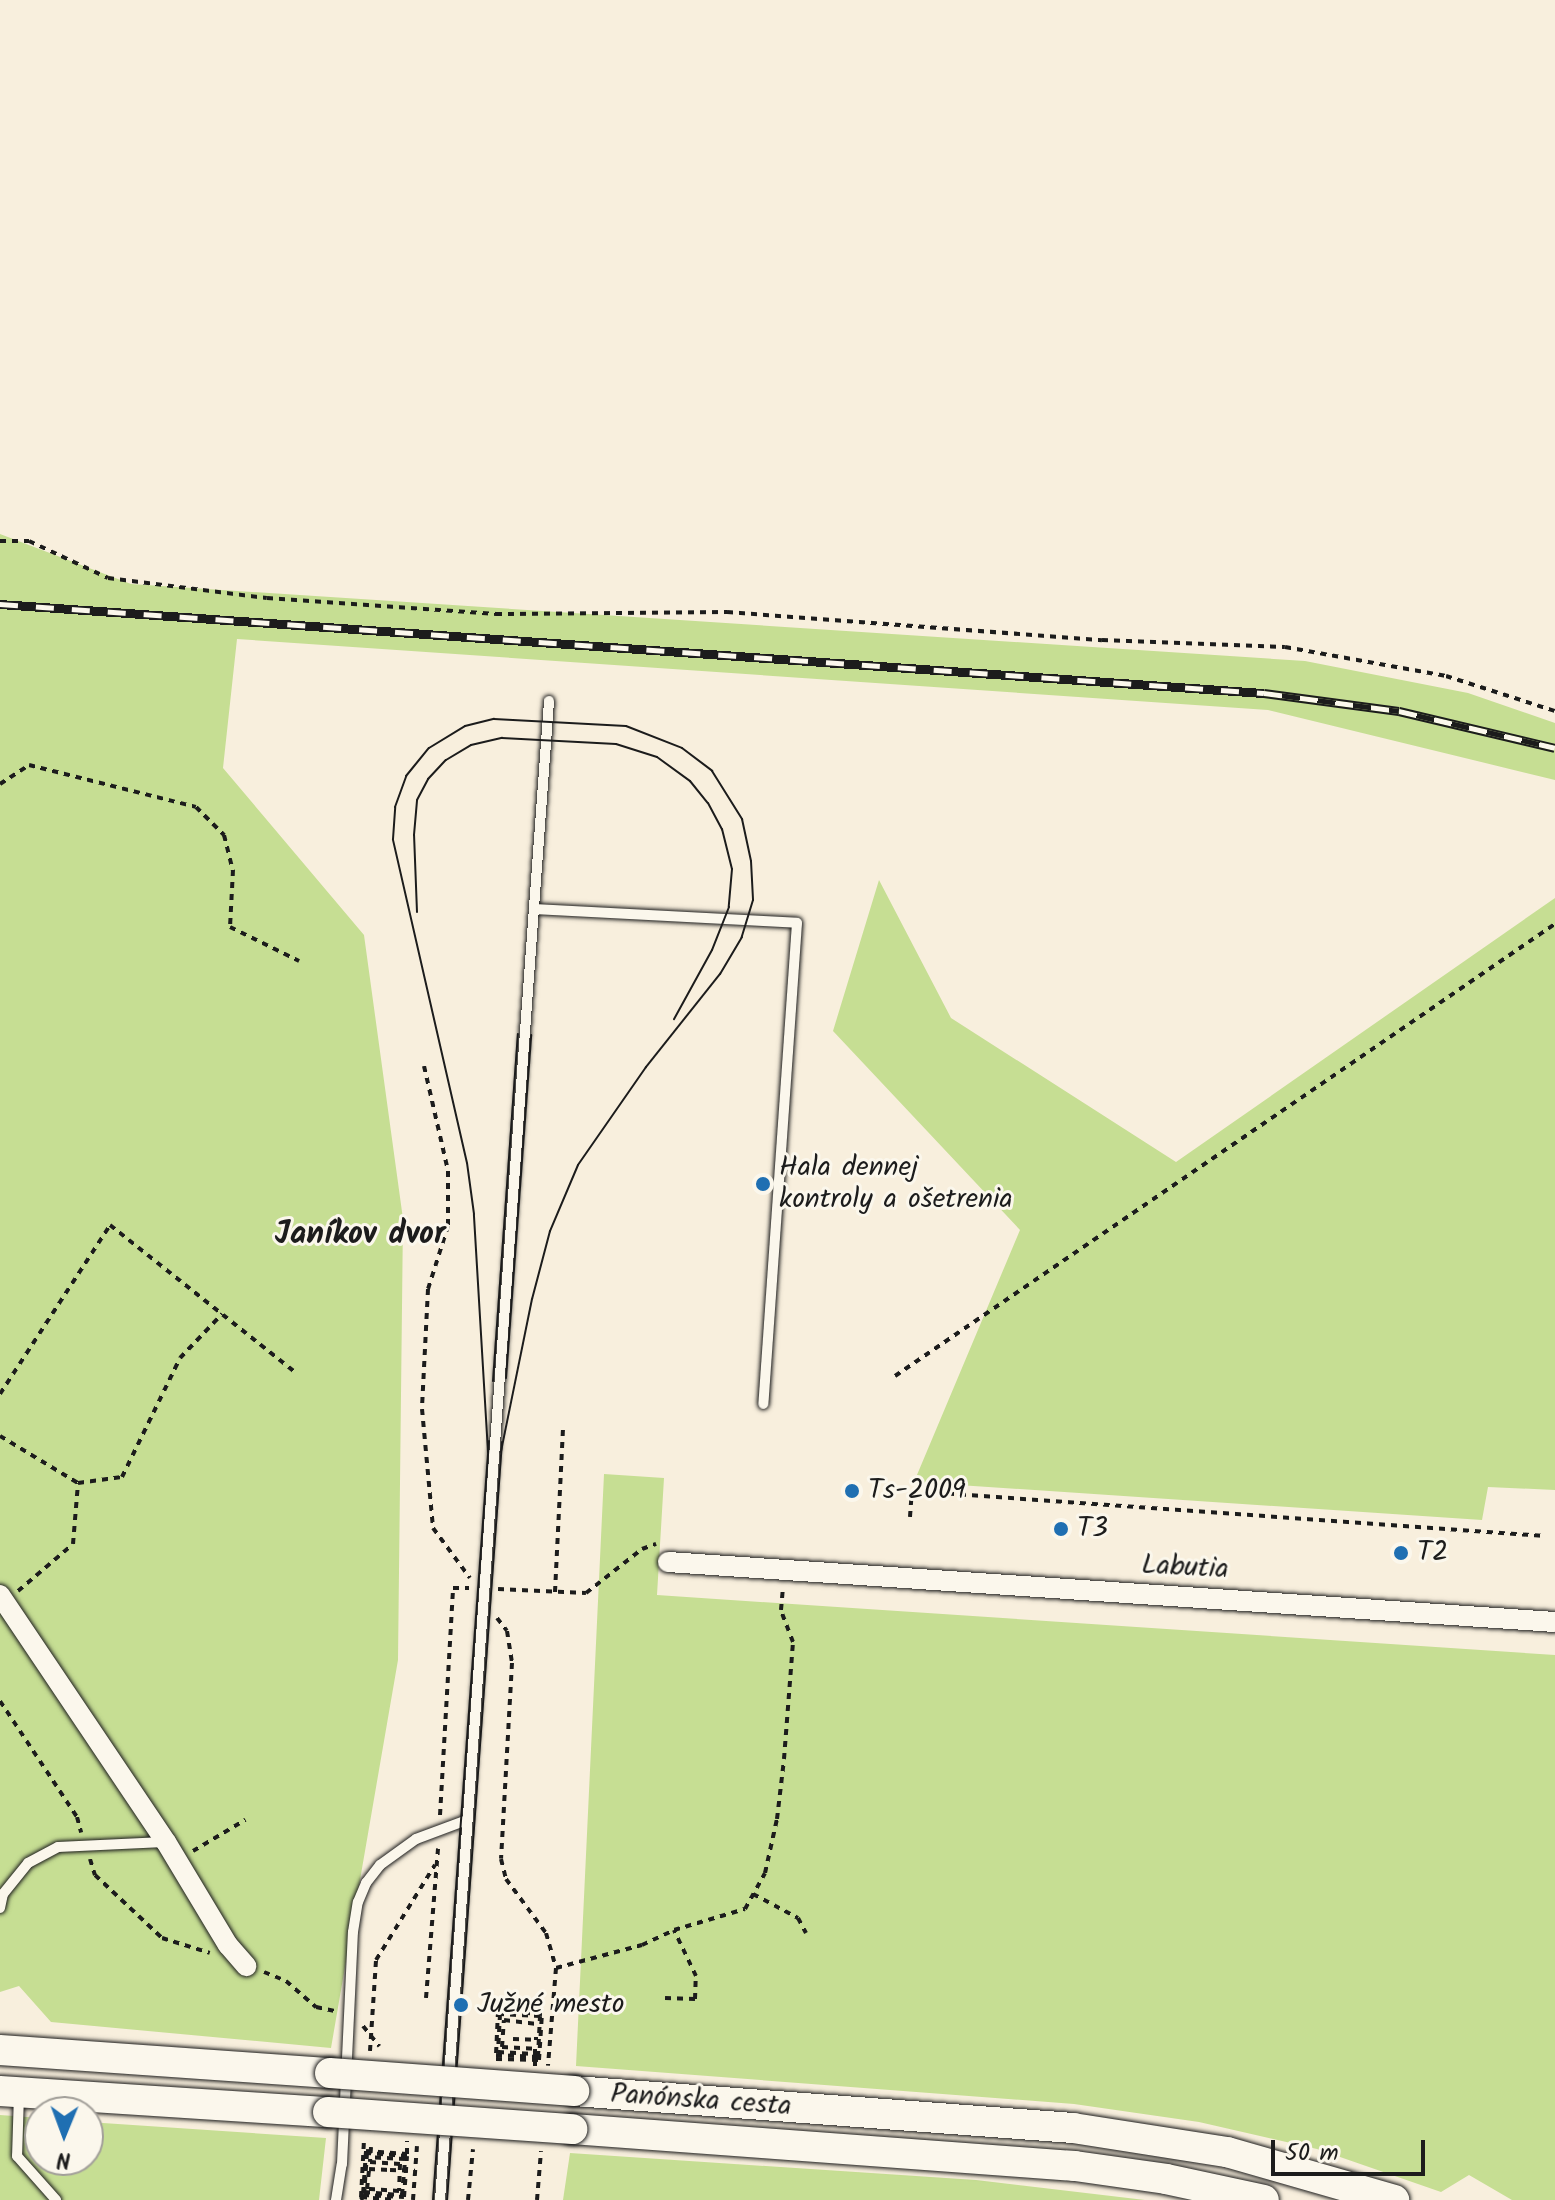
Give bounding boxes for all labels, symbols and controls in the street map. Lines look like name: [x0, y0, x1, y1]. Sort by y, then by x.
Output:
place label: Hala dennej kontroly a ošetrenia: [779, 1151, 1013, 1217]
marker: Hala dennej kontroly a ošetrenia: [754, 1175, 772, 1193]
district label: Janíkov dvor: [274, 1216, 446, 1254]
place label: Ts-2009: [868, 1474, 966, 1508]
marker: Ts-2009: [843, 1482, 861, 1500]
place label: T3: [1077, 1512, 1108, 1546]
marker: T3: [1052, 1520, 1070, 1538]
place label: T2: [1417, 1536, 1448, 1570]
marker: T2: [1392, 1544, 1410, 1562]
street label: Labutia: [1141, 1549, 1229, 1587]
place label: Južné mesto: [477, 1988, 624, 2022]
marker: Južné mesto: [452, 1996, 470, 2014]
street label: Panónska cesta: [609, 2078, 793, 2124]
north arrow: [24, 2096, 104, 2176]
scale bar: [1275, 2124, 1429, 2174]
text: 50 m: [1285, 2134, 1339, 2173]
text: N: [56, 2141, 71, 2176]

